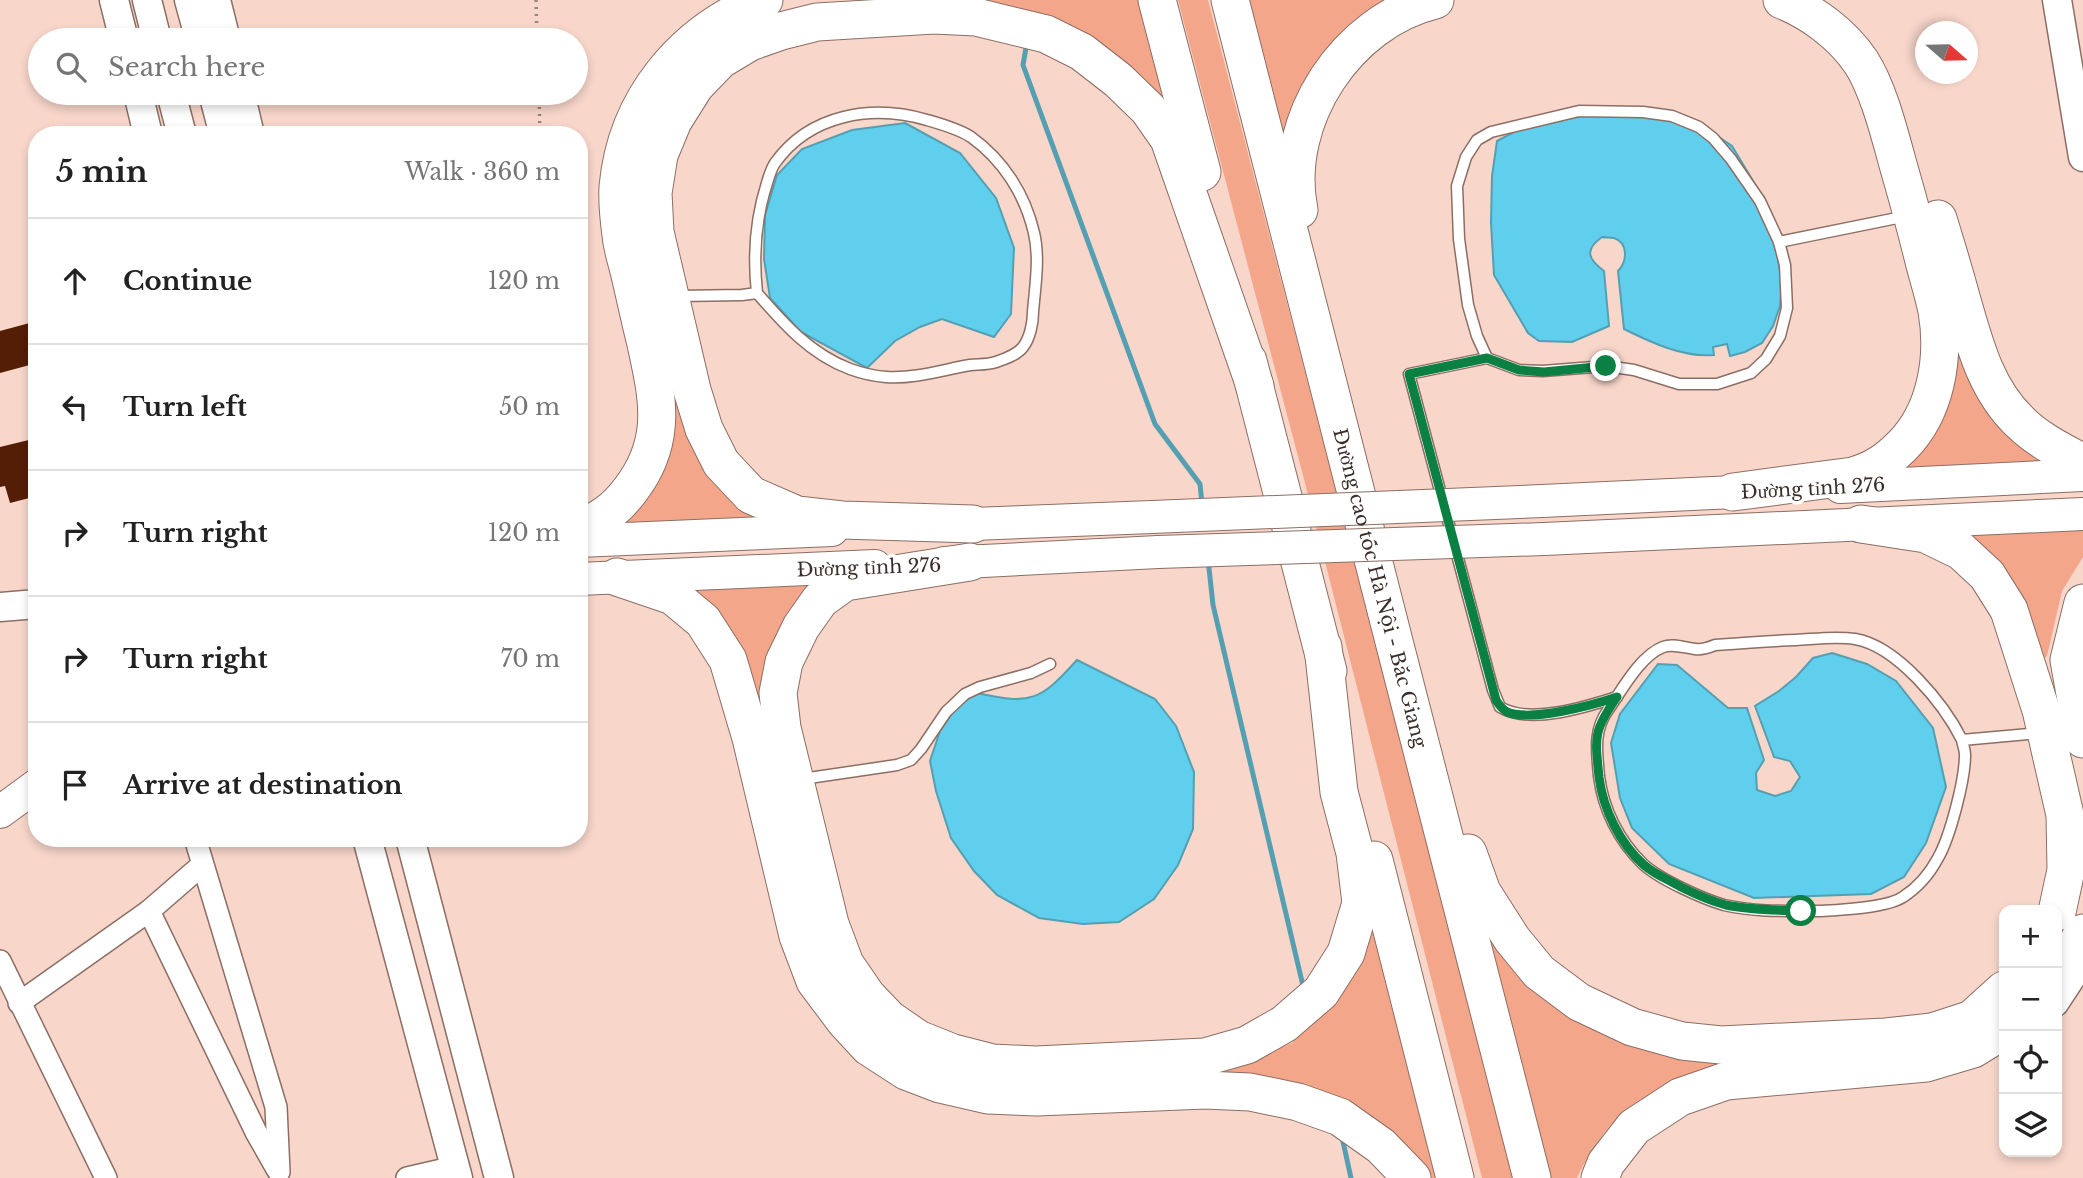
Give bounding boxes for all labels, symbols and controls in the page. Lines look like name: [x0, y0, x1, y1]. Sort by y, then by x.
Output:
north arrow: [1915, 21, 1978, 84]
search box: [28, 28, 588, 105]
icon: search: [52, 48, 90, 86]
text: Search here: [108, 51, 265, 83]
text: 5 min: [56, 153, 148, 190]
text: Walk · 360 m: [404, 158, 560, 186]
icon: ahead: [56, 262, 94, 300]
text: Continue: [123, 265, 252, 297]
text: 120 m: [488, 267, 560, 295]
route end: [1590, 350, 1621, 381]
icon: left: [56, 388, 94, 426]
text: Turn left: [123, 391, 247, 423]
text: 50 m: [499, 393, 560, 421]
street label: Đường cao tốc Hà Nội - Bắc Giang: [1328, 426, 1432, 751]
street label: Đường tỉnh 276: [1740, 473, 1886, 504]
icon: right: [56, 514, 94, 552]
text: Turn right: [123, 517, 268, 549]
text: 120 m: [488, 519, 560, 547]
street label: Đường tỉnh 276: [796, 553, 942, 582]
icon: right: [56, 640, 94, 678]
text: Turn right: [123, 643, 268, 675]
text: 70 m: [501, 645, 560, 673]
icon: arrive: [56, 766, 94, 804]
text: Arrive at destination: [123, 769, 403, 801]
route start: [1785, 895, 1816, 926]
map controls: [1999, 905, 2062, 1157]
button: +: [1999, 905, 2062, 968]
button: −: [1999, 968, 2062, 1031]
button: locate: [1999, 1031, 2062, 1094]
button: layers: [1999, 1094, 2062, 1157]

